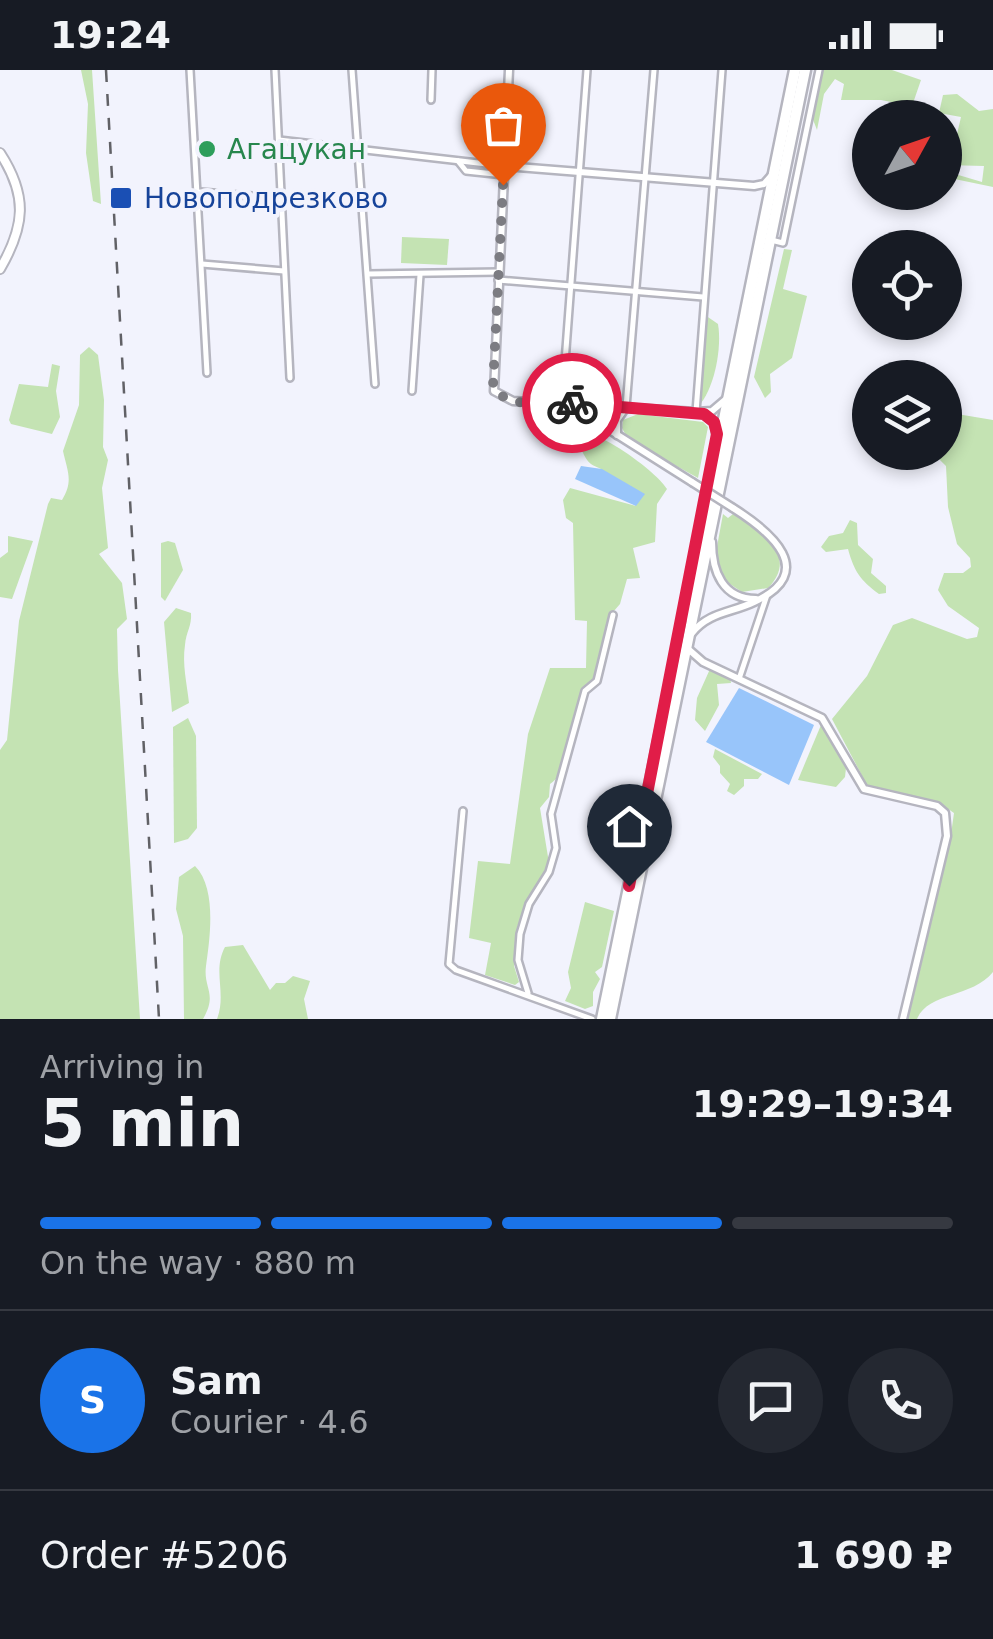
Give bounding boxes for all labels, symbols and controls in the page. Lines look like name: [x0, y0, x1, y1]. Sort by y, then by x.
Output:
text: 19:24: [50, 13, 171, 57]
pin: [461, 83, 546, 186]
icon: bag: [476, 98, 531, 153]
north arrow: [852, 100, 962, 210]
map controls: [852, 100, 962, 470]
place label: Агацукан: [227, 133, 366, 166]
marker: Агацукан: [196, 138, 218, 160]
place label: Новоподрезково: [144, 182, 388, 215]
marker: Новоподрезково: [108, 185, 134, 211]
button: locate: [852, 230, 962, 340]
courier: [522, 353, 622, 453]
button: layers: [852, 360, 962, 470]
icon: bike: [545, 376, 600, 431]
pin: [587, 784, 672, 887]
icon: home: [602, 799, 657, 854]
text: Arriving in: [40, 1048, 204, 1086]
text: 19:29–19:34: [692, 1082, 953, 1126]
text: 5 min: [40, 1086, 244, 1161]
text: On the way · 880 m: [40, 1244, 356, 1282]
button: chat: [718, 1348, 823, 1453]
button: phone: [848, 1348, 953, 1453]
text: Sam: [170, 1359, 263, 1403]
text: S: [79, 1378, 106, 1422]
text: Courier · 4.6: [170, 1403, 369, 1441]
text: Order #5206: [40, 1533, 289, 1577]
text: 1 690 ₽: [794, 1533, 953, 1577]

